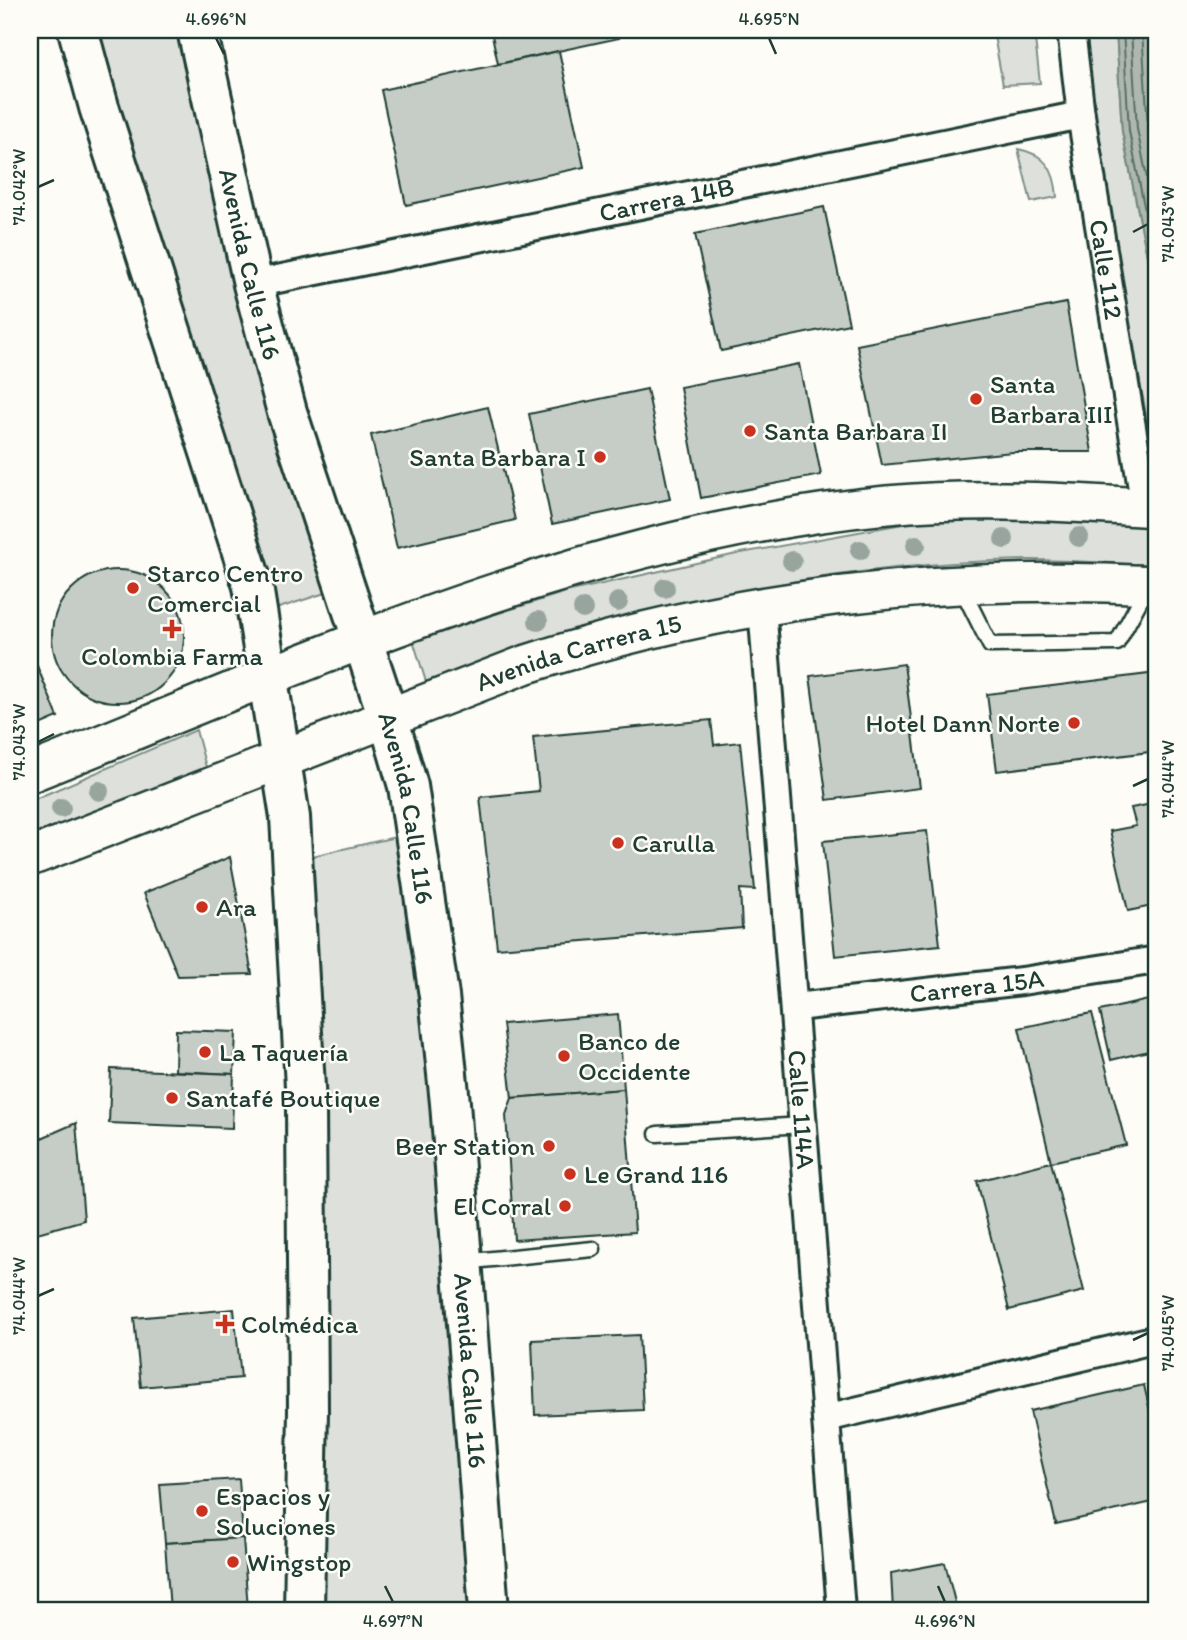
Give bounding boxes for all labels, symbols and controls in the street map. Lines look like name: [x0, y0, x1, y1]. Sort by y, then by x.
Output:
text: 4.696°N: [185, 8, 247, 30]
text: 4.695°N: [738, 8, 800, 30]
text: 74.042°W: [8, 149, 30, 225]
street label: Avenida Calle 116: [212, 165, 288, 363]
street label: Carrera 14B: [596, 170, 737, 229]
text: 74.043°W: [1157, 186, 1179, 262]
street label: Calle 112: [1082, 217, 1130, 322]
place label: Santa Barbara III: [990, 368, 1113, 430]
marker: Santa Barbara III: [968, 391, 984, 407]
place label: Santa Barbara II: [764, 415, 947, 447]
marker: Santa Barbara II: [742, 423, 758, 439]
place label: Santa Barbara I: [409, 441, 586, 473]
marker: Santa Barbara I: [592, 449, 608, 465]
place label: Starco Centro Comercial: [147, 557, 303, 619]
marker: Starco Centro Comercial: [125, 580, 141, 596]
street label: Avenida Carrera 15: [471, 607, 684, 698]
marker: Colombia Farma: [164, 621, 180, 637]
place label: Colombia Farma: [81, 640, 263, 672]
text: 74.043°W: [8, 704, 30, 780]
place label: Hotel Dann Norte: [865, 707, 1060, 739]
street label: Avenida Calle 116: [371, 708, 441, 906]
marker: Hotel Dann Norte: [1066, 715, 1082, 731]
text: 74.044°W: [1157, 740, 1179, 818]
place label: Carulla: [632, 827, 715, 859]
marker: Carulla: [610, 835, 626, 851]
place label: Ara: [216, 891, 257, 923]
marker: Ara: [194, 899, 210, 915]
street label: Carrera 15A: [908, 962, 1046, 1010]
place label: Banco de Occidente: [578, 1025, 691, 1087]
place label: La Taquería: [219, 1036, 349, 1068]
marker: La Taquería: [197, 1044, 213, 1060]
marker: Banco de Occidente: [556, 1048, 572, 1064]
street label: Calle 114A: [781, 1049, 822, 1171]
place label: Santafé Boutique: [186, 1082, 380, 1114]
marker: Santafé Boutique: [164, 1090, 180, 1106]
place label: Beer Station: [395, 1130, 535, 1162]
marker: Beer Station: [541, 1138, 557, 1154]
place label: Le Grand 116: [584, 1158, 728, 1190]
marker: Le Grand 116: [562, 1166, 578, 1182]
place label: El Corral: [453, 1190, 551, 1222]
marker: El Corral: [557, 1198, 573, 1214]
text: 74.044°W: [8, 1257, 30, 1335]
street label: Avenida Calle 116: [447, 1272, 494, 1470]
text: 74.045°W: [1157, 1295, 1179, 1371]
place label: Colmédica: [241, 1308, 359, 1340]
marker: Colmédica: [215, 1314, 235, 1334]
place label: Espacios y Soluciones: [216, 1480, 336, 1542]
marker: Espacios y Soluciones: [194, 1503, 210, 1519]
place label: Wingstop: [247, 1546, 351, 1578]
marker: Wingstop: [225, 1554, 241, 1570]
text: 4.697°N: [363, 1610, 423, 1632]
text: 4.696°N: [914, 1610, 976, 1632]

